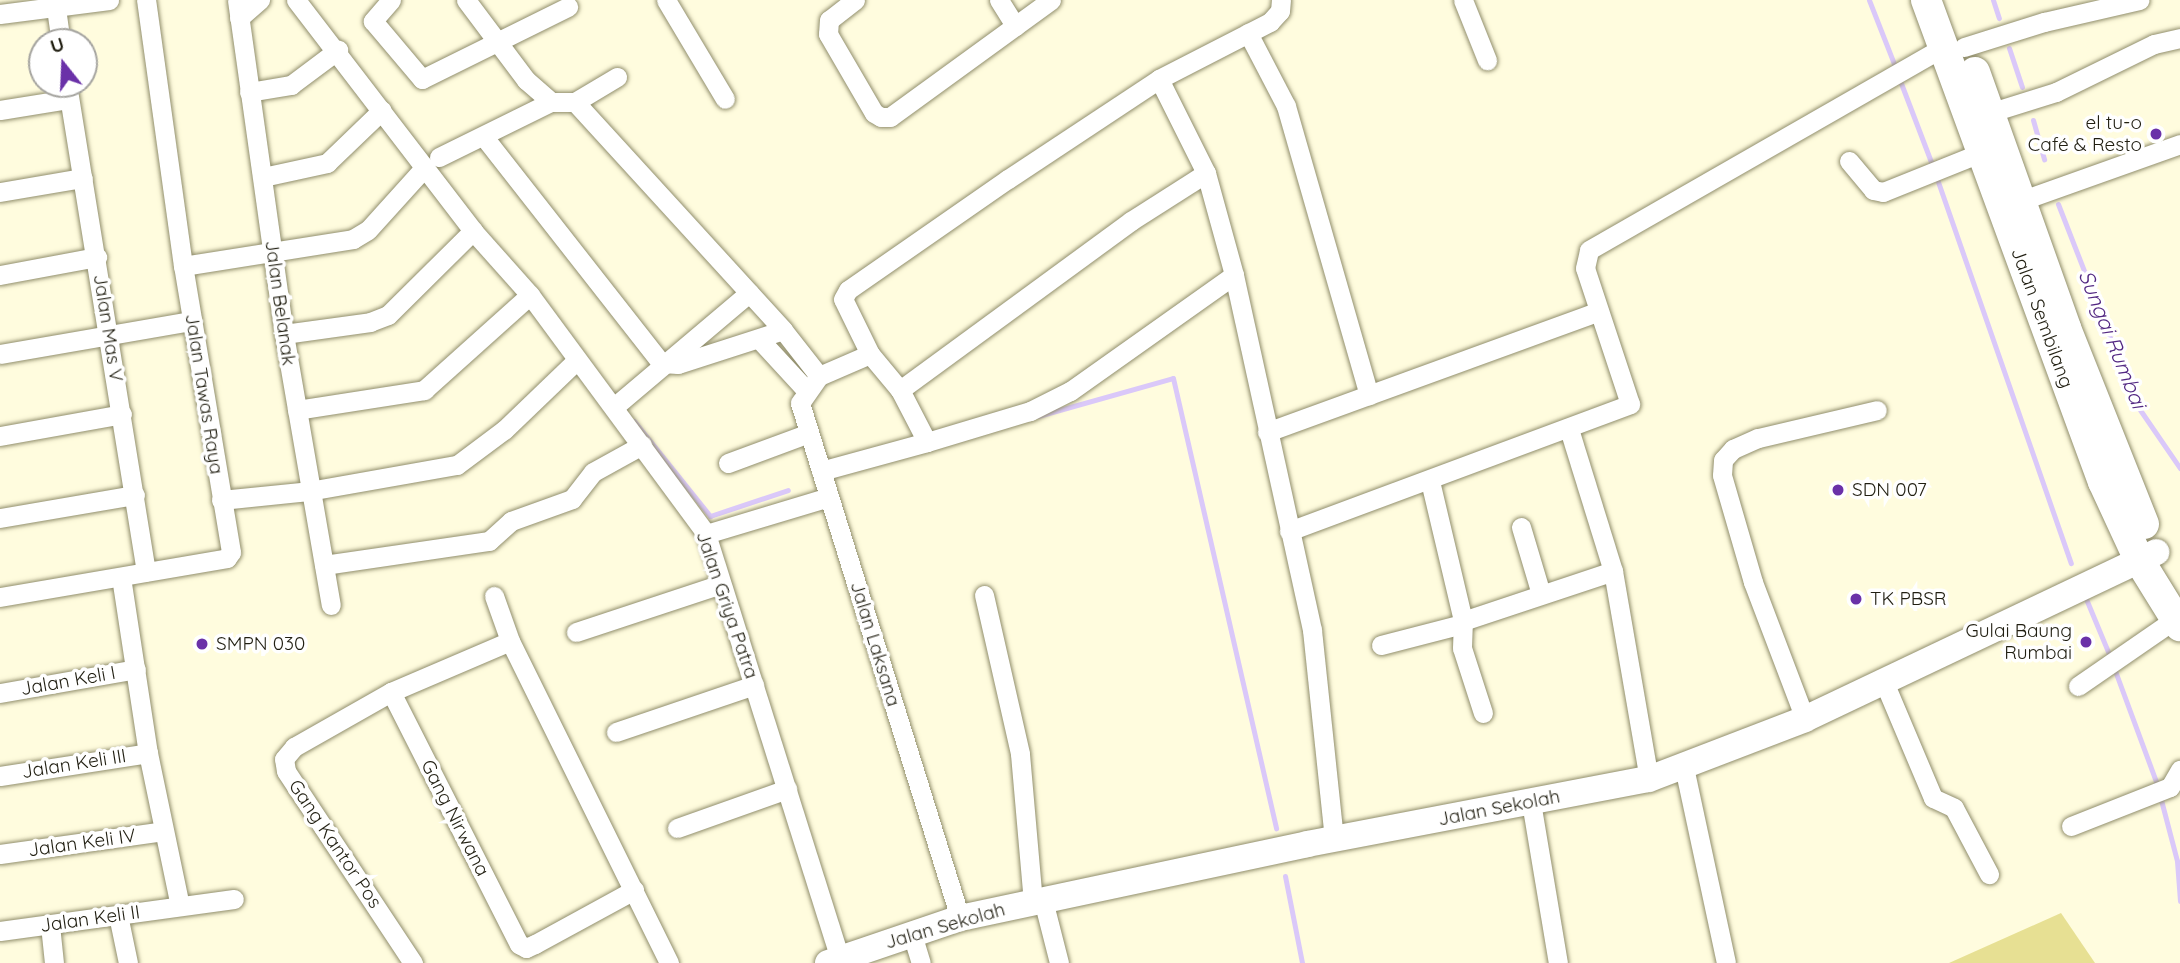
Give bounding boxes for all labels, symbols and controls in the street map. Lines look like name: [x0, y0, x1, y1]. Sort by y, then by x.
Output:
north arrow: [28, 28, 98, 98]
text: U: [47, 31, 67, 58]
place label: el tu-o Café & Resto: [2028, 112, 2142, 156]
marker: el tu-o Café & Resto: [2148, 126, 2164, 142]
street label: Jalan Belanak: [260, 239, 300, 367]
street label: Jalan Sembilang: [2006, 245, 2078, 391]
water label: Sungai Rumbai: [2074, 266, 2152, 412]
street label: Jalan Mas V: [88, 273, 128, 383]
street label: Jalan Tawas Raya: [180, 312, 228, 476]
place label: SDN 007: [1852, 479, 1927, 501]
marker: SDN 007: [1830, 482, 1846, 498]
street label: Jalan Griya Patra: [691, 528, 763, 682]
street label: Jalan Laksana: [845, 579, 905, 709]
place label: TK PBSR: [1870, 588, 1947, 610]
marker: TK PBSR: [1848, 591, 1864, 607]
place label: Gulai Baung Rumbai: [1966, 620, 2072, 664]
place label: SMPN 030: [216, 633, 305, 655]
marker: Gulai Baung Rumbai: [2078, 634, 2094, 650]
marker: SMPN 030: [194, 636, 210, 652]
street label: Jalan Keli I: [19, 661, 117, 701]
street label: Jalan Keli III: [20, 744, 128, 784]
street label: Gang Nirwana: [416, 756, 494, 880]
street label: Gang Kantor Pos: [284, 775, 386, 913]
street label: Jalan Sekolah: [1436, 785, 1562, 831]
street label: Jalan Keli IV: [27, 824, 137, 862]
street label: Jalan Sekolah: [882, 898, 1008, 954]
street label: Jalan Keli II: [39, 901, 141, 937]

